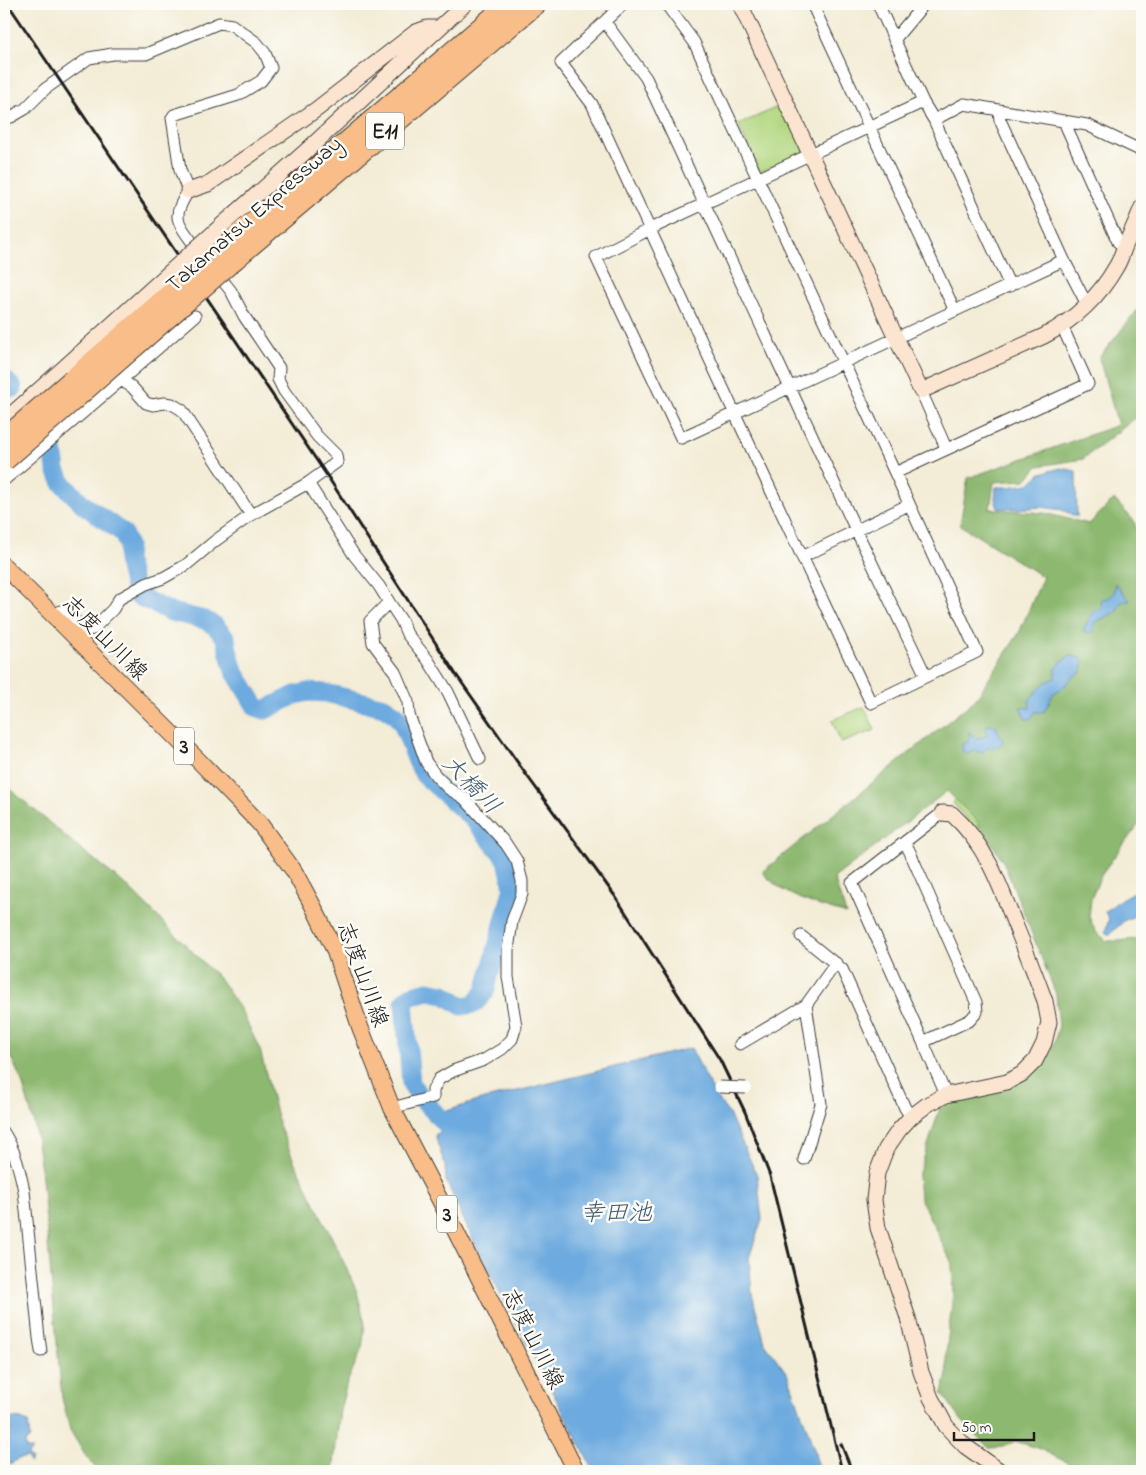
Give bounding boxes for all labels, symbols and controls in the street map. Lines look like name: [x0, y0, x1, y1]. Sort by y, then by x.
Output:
road number: E11: [366, 112, 404, 150]
street label: Takamatsu Expressway: [160, 130, 351, 302]
street label: 志度山川線: [54, 589, 154, 689]
road number: 3: [174, 728, 194, 764]
water label: 大橋川: [433, 748, 508, 824]
street label: 志度山川線: [327, 918, 395, 1032]
road number: 3: [437, 1196, 457, 1232]
water label: 幸田池: [580, 1197, 653, 1232]
street label: 志度山川線: [492, 1283, 571, 1396]
scale bar: [954, 1410, 1034, 1442]
text: 50 m: [961, 1417, 992, 1439]

